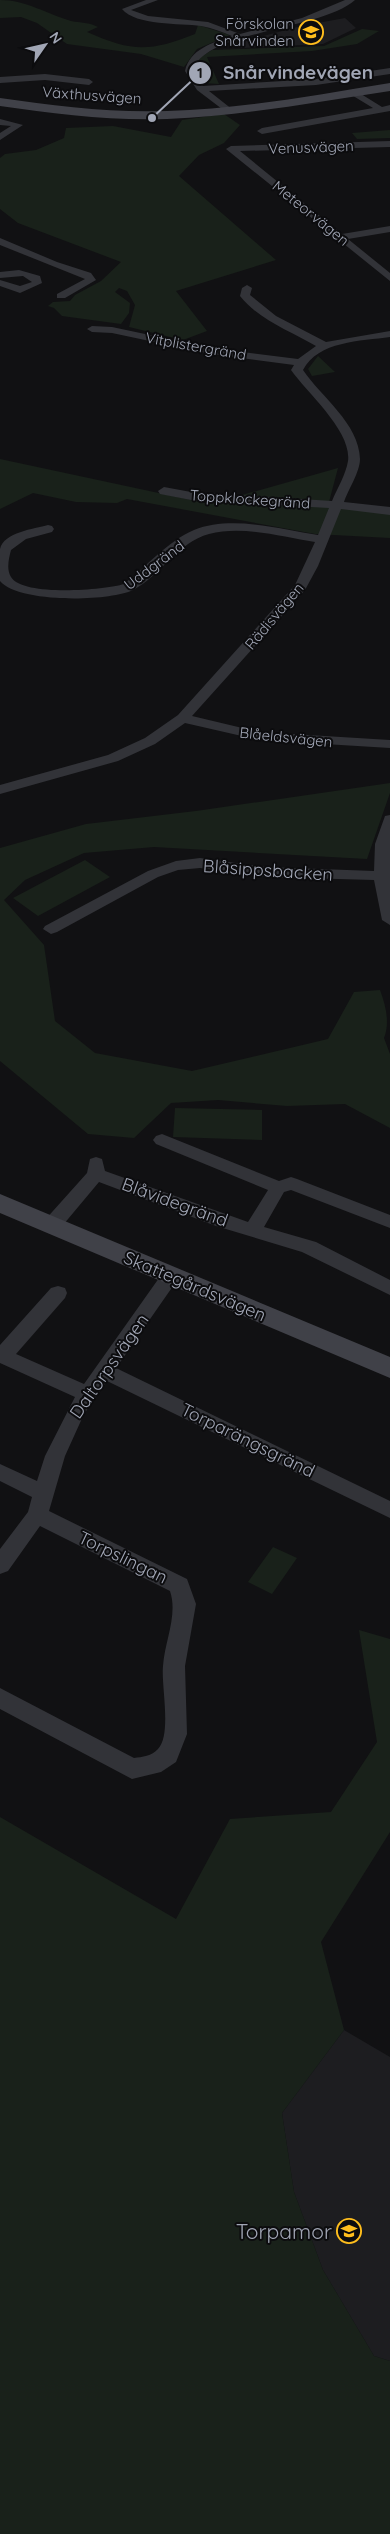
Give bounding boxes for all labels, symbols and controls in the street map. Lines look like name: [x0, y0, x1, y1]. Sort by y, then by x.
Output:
place label: Förskolan Snårvinden: [215, 14, 294, 50]
school or university icon: Förskolan Snårvinden: [298, 19, 324, 45]
north arrow: [20, 20, 70, 70]
text: N: [45, 28, 66, 47]
callout: Snårvindevägen: [187, 56, 383, 90]
text: Snårvindevägen: [223, 60, 373, 84]
text: 1: [197, 63, 203, 82]
street label: Växthusvägen: [42, 82, 142, 108]
street label: Venusvägen: [268, 136, 354, 158]
street label: Meteorvägen: [269, 176, 353, 250]
street label: Vitplistergränd: [144, 328, 248, 364]
street label: Toppklockegränd: [189, 485, 311, 513]
street label: Uddgränd: [120, 536, 188, 594]
street label: Rädisvägen: [240, 579, 308, 653]
street label: Blåeldsvägen: [239, 723, 333, 751]
street label: Blåsippsbacken: [202, 854, 334, 886]
street label: Blåvidegränd: [119, 1172, 231, 1232]
street label: Skattegårdsvägen: [120, 1246, 270, 1326]
street label: Daltorpsvägen: [64, 1309, 154, 1423]
street label: Torparängsgränd: [177, 1398, 319, 1482]
street label: Torpslingan: [74, 1525, 172, 1589]
place label: Torpamor: [236, 2218, 332, 2244]
school or university icon: Torpamor: [336, 2218, 362, 2244]

